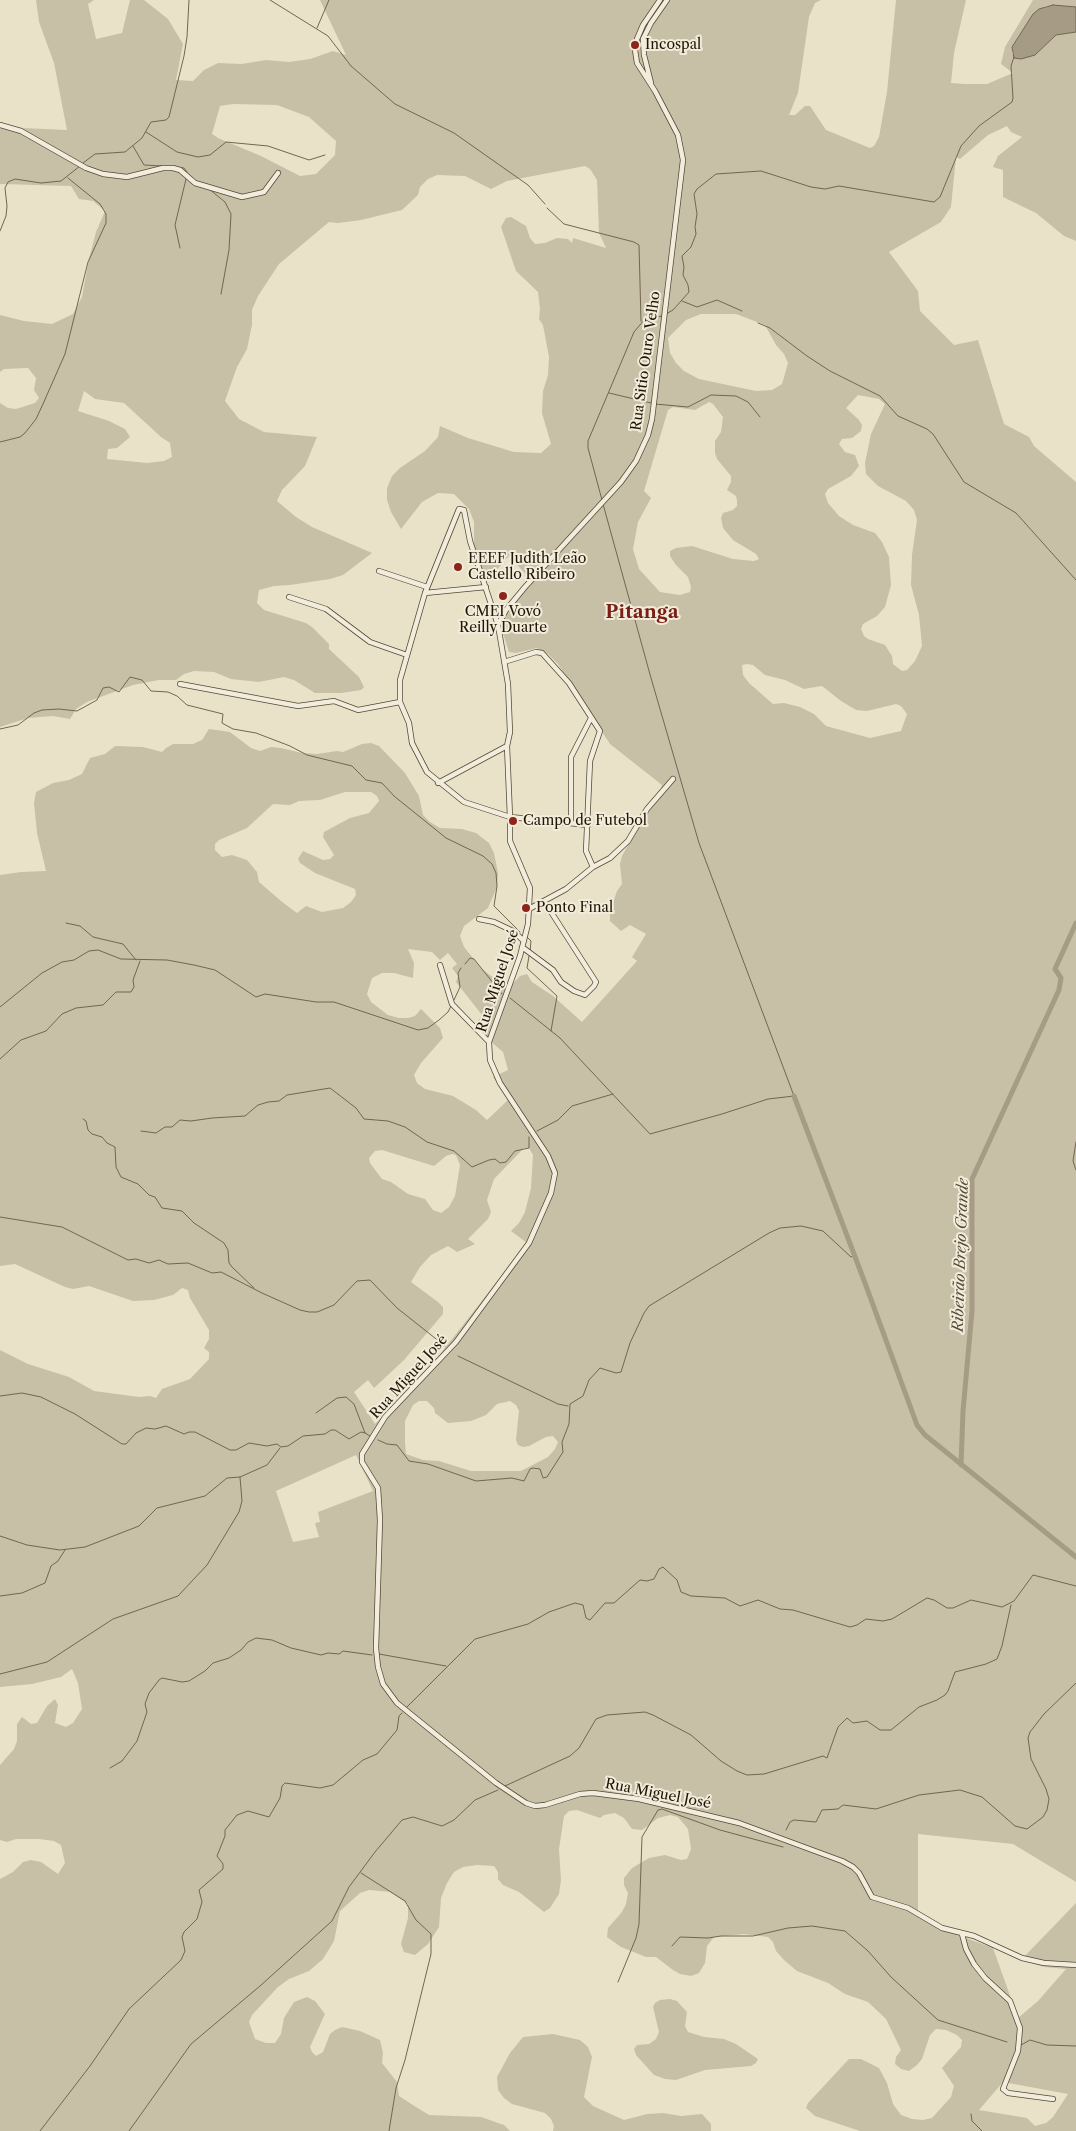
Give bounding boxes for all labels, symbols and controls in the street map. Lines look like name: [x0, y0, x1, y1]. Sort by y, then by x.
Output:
place label: Incospal: [645, 37, 701, 53]
marker: Incospal: [629, 39, 641, 51]
street label: Rua Sitio Ouro Velho: [628, 290, 664, 432]
place label: EEEF Judith Leão Castello Ribeiro: [468, 551, 586, 584]
marker: EEEF Judith Leão Castello Ribeiro: [452, 561, 464, 573]
marker: CMEI Vovó Reilly Duarte: [497, 590, 509, 602]
district label: Pitanga: [605, 602, 679, 624]
place label: CMEI Vovó Reilly Duarte: [459, 604, 547, 636]
place label: Campo de Futebol: [523, 813, 647, 829]
marker: Campo de Futebol: [507, 815, 519, 827]
place label: Ponto Final: [536, 900, 613, 916]
marker: Ponto Final: [520, 902, 532, 914]
street label: Rua Miguel José: [473, 927, 523, 1035]
water label: Ribeirão Brejo Grande: [949, 1178, 973, 1332]
street label: Rua Miguel José: [367, 1331, 451, 1423]
street label: Rua Miguel José: [604, 1776, 712, 1812]

